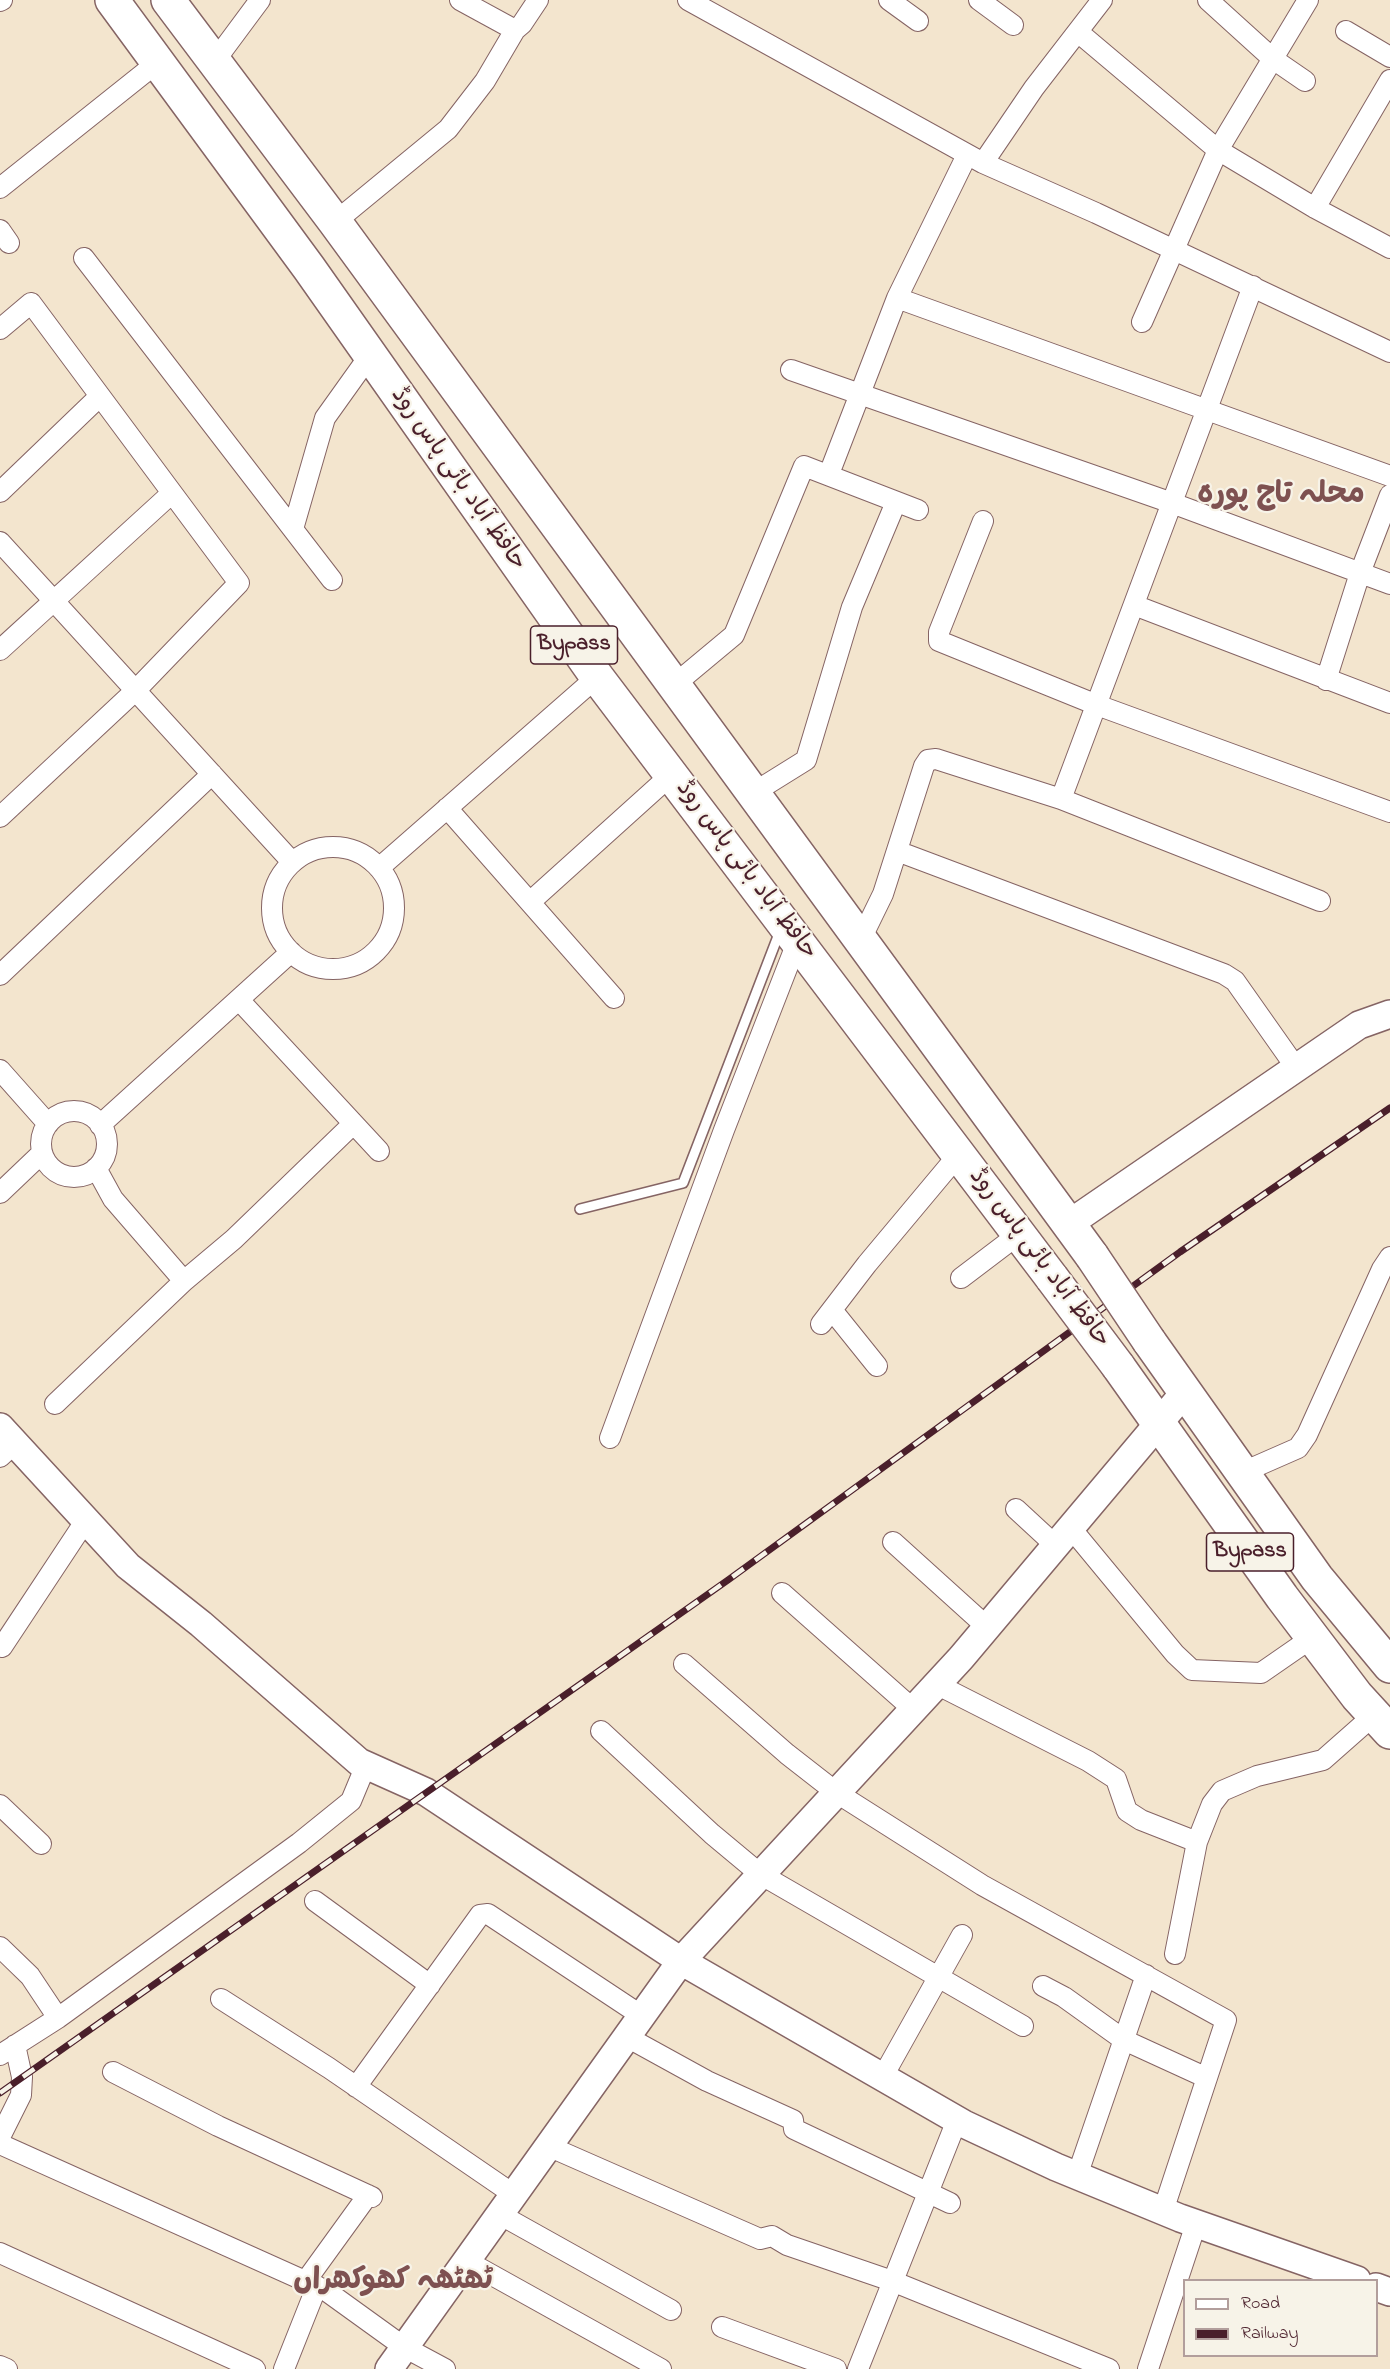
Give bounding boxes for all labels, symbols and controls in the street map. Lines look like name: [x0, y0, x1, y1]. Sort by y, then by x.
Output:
street label: حافظ آباد بائی پاس روڈ: [383, 383, 531, 577]
district label: محلہ تاج پورہ: [1197, 479, 1365, 515]
road number: Bypass: [530, 626, 618, 664]
street label: حافظ آباد بائی پاس روڈ: [668, 776, 822, 966]
street label: حافظ آباد بائی پاس روڈ: [961, 1164, 1115, 1354]
road number: Bypass: [1206, 1533, 1294, 1571]
district label: ٹھٹھہ کھوکھراں: [293, 2265, 493, 2301]
legend: [1183, 2279, 1378, 2357]
text: Road: [1241, 2291, 1280, 2317]
text: Railway: [1241, 2321, 1298, 2347]

